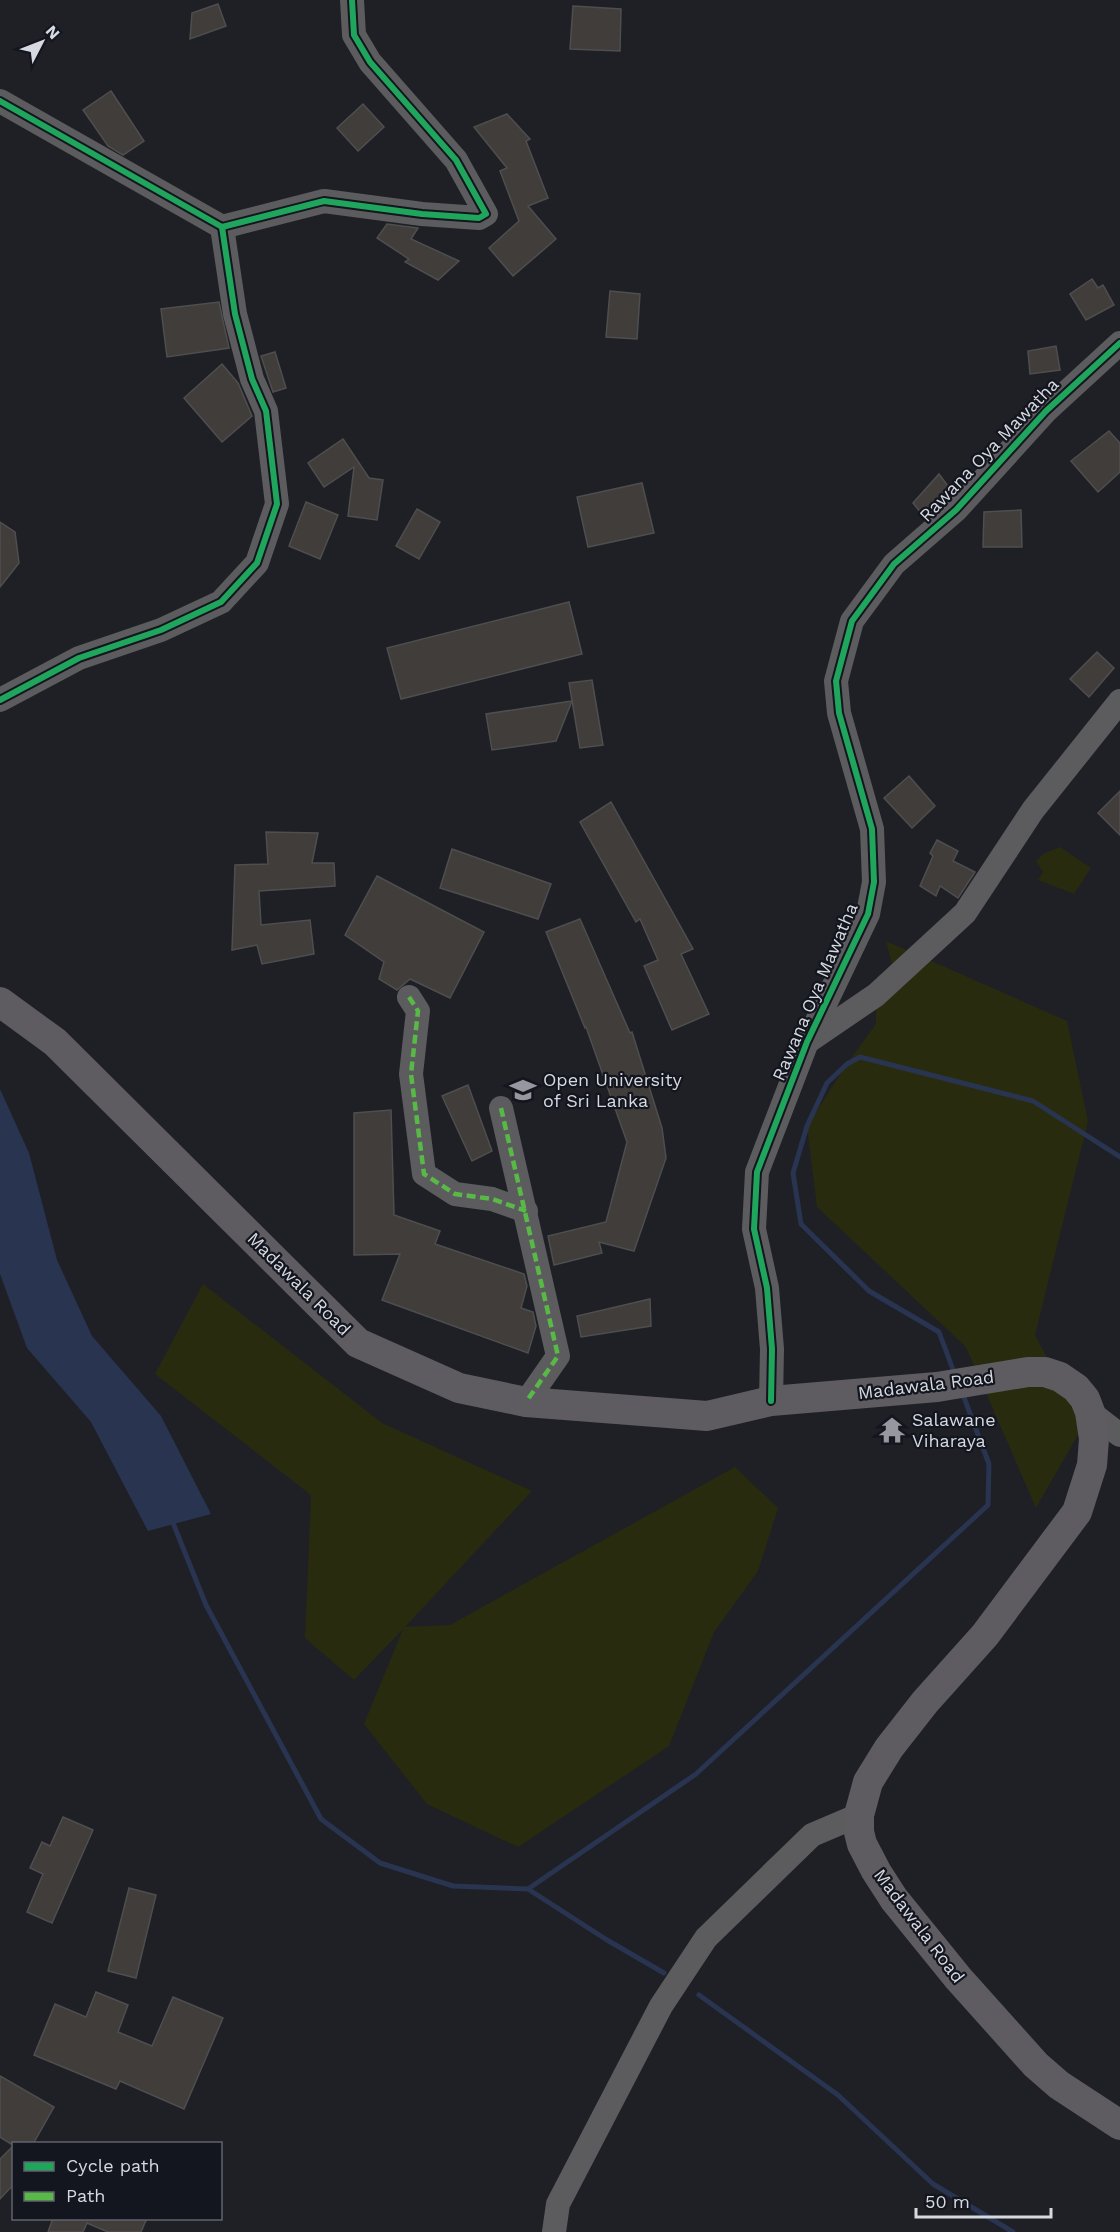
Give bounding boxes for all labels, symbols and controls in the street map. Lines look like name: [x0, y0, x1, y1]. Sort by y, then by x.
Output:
north arrow: [12, 12, 72, 72]
text: N: [42, 22, 64, 43]
street label: Rawana Oya Mawatha: [915, 374, 1063, 526]
street label: Rawana Oya Mawatha: [768, 900, 862, 1084]
place label: Open University of Sri Lanka: [543, 1069, 682, 1111]
school or university icon: Open University of Sri Lanka: [508, 1075, 538, 1105]
street label: Madawala Road: [243, 1228, 355, 1340]
street label: Madawala Road: [857, 1366, 995, 1403]
place label: Salawane Viharaya: [912, 1409, 996, 1451]
temple icon: Salawane Viharaya: [877, 1415, 907, 1445]
street label: Madawala Road: [870, 1865, 969, 1987]
legend: [12, 2142, 222, 2220]
text: Cycle path: [66, 2155, 160, 2176]
scale bar: [916, 2181, 1051, 2219]
text: Path: [66, 2185, 106, 2206]
text: 50 m: [925, 2191, 970, 2212]

